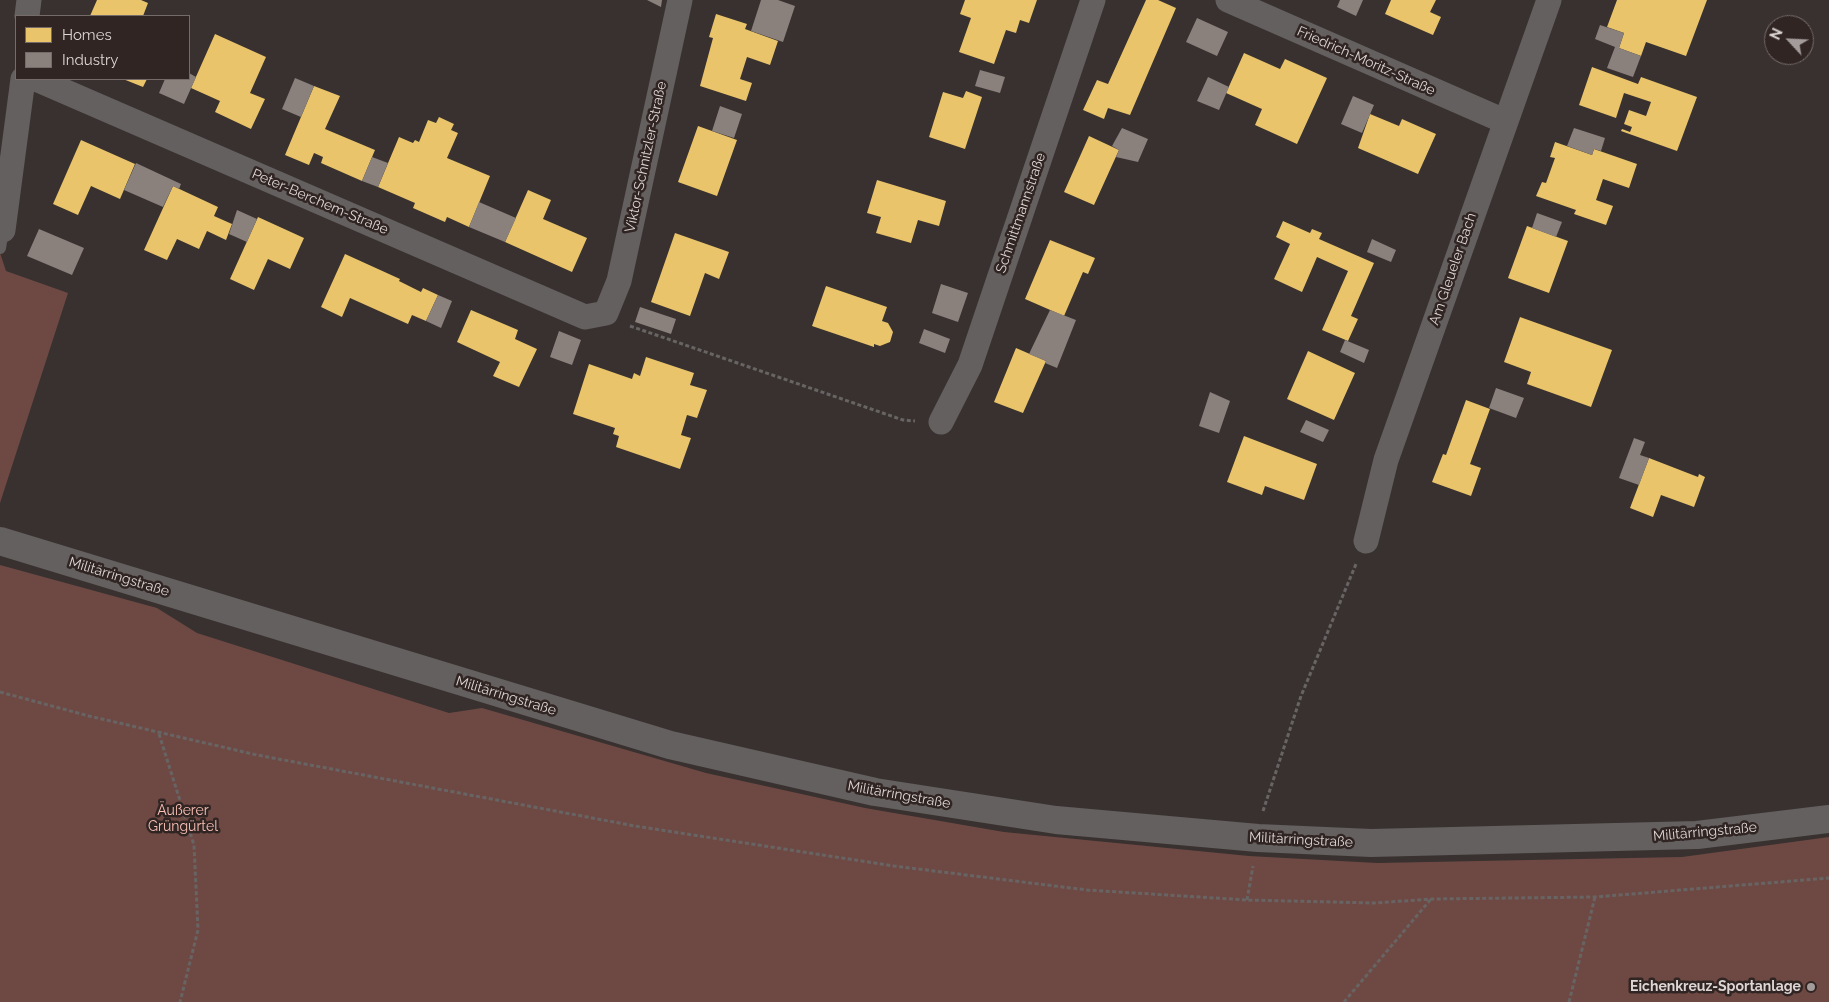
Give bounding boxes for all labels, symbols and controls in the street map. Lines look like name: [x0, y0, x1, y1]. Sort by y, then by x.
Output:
legend: [15, 15, 190, 80]
north arrow: [1764, 15, 1814, 65]
street label: Friedrich-Moritz-Straße: [1294, 23, 1438, 99]
text: Homes: [62, 26, 112, 44]
text: N: [1767, 26, 1786, 42]
text: Industry: [62, 51, 118, 69]
street label: Viktor-Schnitzler-Straße: [622, 80, 670, 234]
street label: Schmittmannstraße: [992, 151, 1050, 275]
street label: Peter-Berchem-Straße: [249, 166, 391, 238]
street label: Am Gleueler Bach: [1426, 211, 1480, 327]
street label: Militärringstraße: [67, 554, 171, 600]
street label: Militärringstraße: [454, 673, 558, 719]
street label: Militärringstraße: [846, 778, 952, 812]
park label: Äußerer Grüngürtel: [148, 803, 218, 836]
street label: Militärringstraße: [1652, 819, 1758, 845]
street label: Militärringstraße: [1249, 829, 1353, 851]
place label: Eichenkreuz-Sportanlage: [1630, 979, 1801, 995]
marker: Eichenkreuz-Sportanlage: [1805, 981, 1817, 993]

